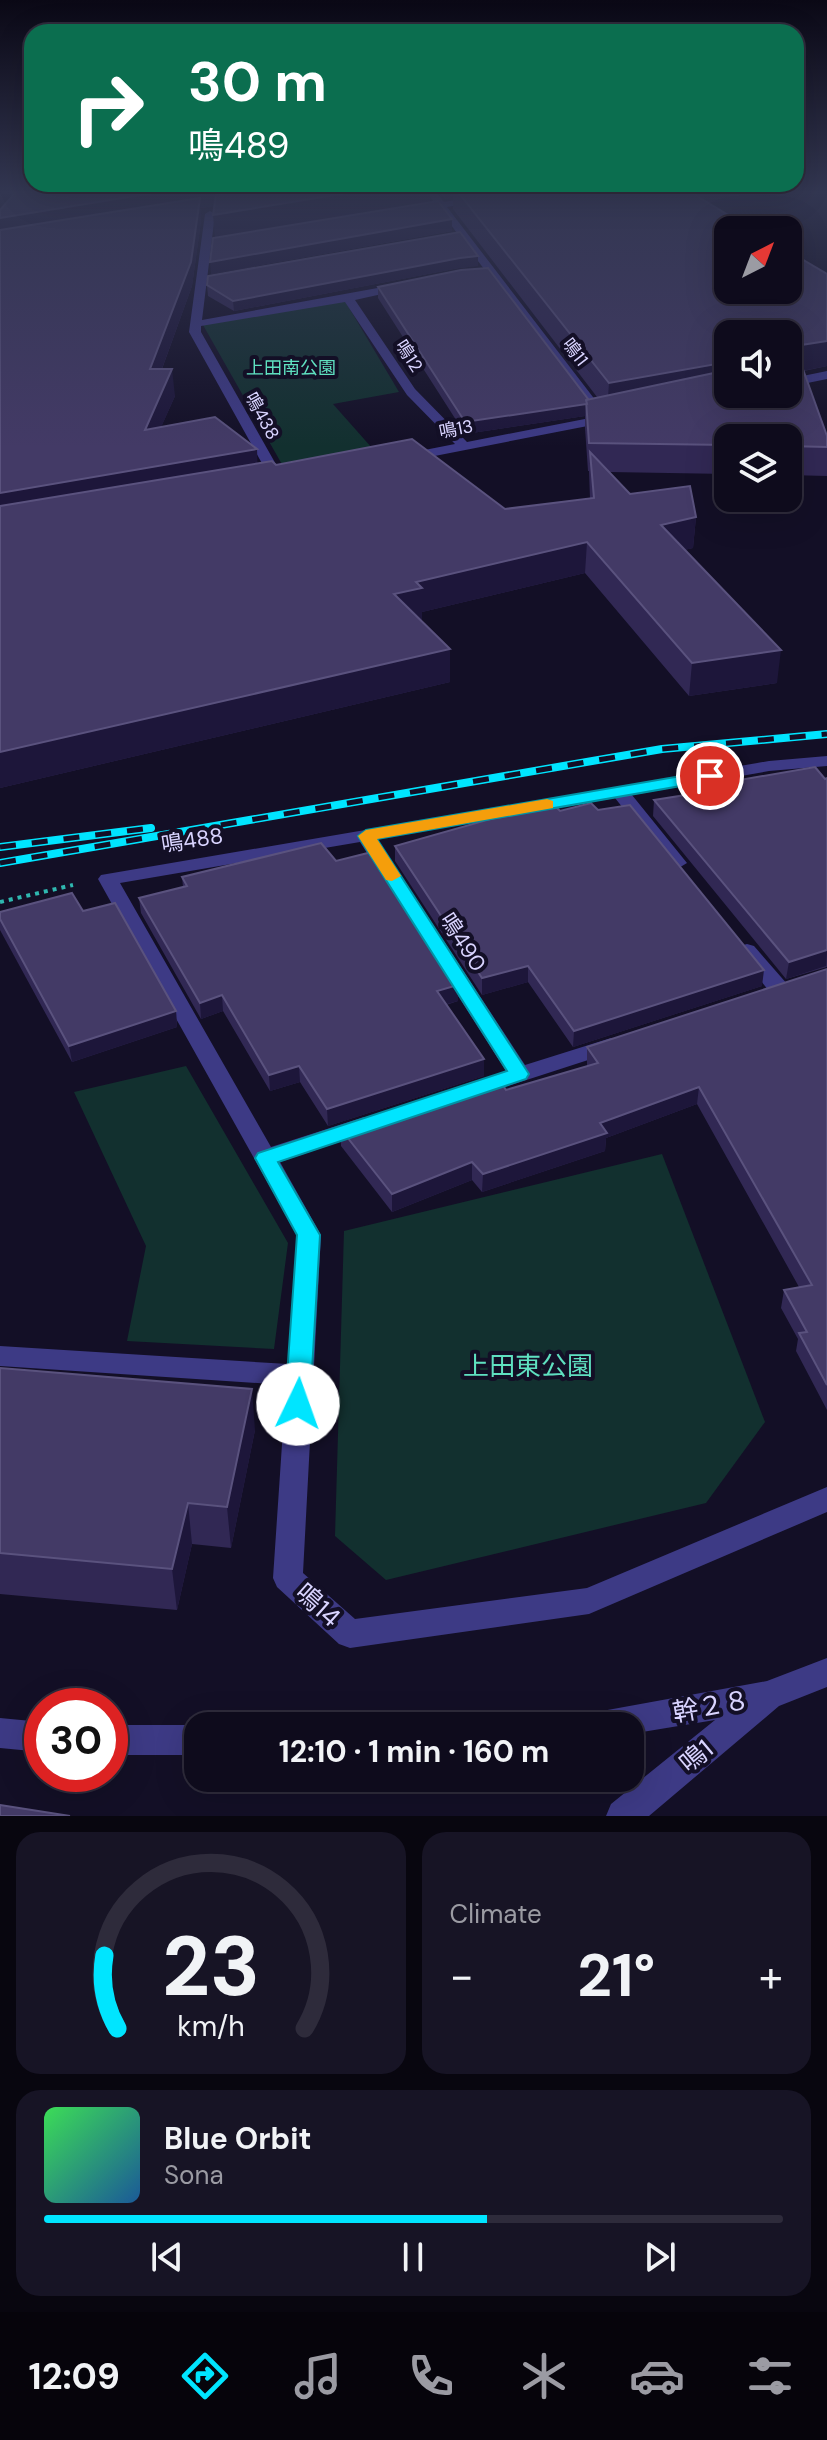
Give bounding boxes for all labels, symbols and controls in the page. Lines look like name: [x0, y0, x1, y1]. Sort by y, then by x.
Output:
text: 30 m: [188, 45, 327, 118]
icon: right: [56, 56, 160, 160]
text: 鳴489: [188, 122, 289, 169]
north arrow: [714, 216, 802, 304]
map controls: [714, 216, 802, 512]
button: sound: [714, 320, 802, 408]
street label: 鳴11: [557, 333, 593, 371]
street label: 鳴12: [390, 335, 428, 377]
park label: 上田南公園: [246, 356, 336, 380]
street label: 鳴438: [239, 388, 285, 444]
street label: 鳴13: [437, 414, 475, 444]
button: layers: [714, 424, 802, 512]
pin: [676, 742, 744, 810]
icon: arrive: [688, 754, 732, 798]
street label: 鳴488: [159, 821, 225, 859]
street label: 鳴490: [433, 907, 493, 977]
park label: 上田東公園: [463, 1349, 593, 1383]
position arrow: [256, 1362, 340, 1446]
street label: 鳴14: [288, 1576, 348, 1634]
street label: 幹２８: [670, 1682, 752, 1730]
speed limit sign: 30: [24, 1688, 128, 1792]
text: 12:10 · 1 min · 160 m: [279, 1732, 549, 1771]
street label: 鳴1: [672, 1732, 720, 1780]
text: Climate: [450, 1897, 542, 1931]
text: 23: [162, 1912, 260, 2021]
text: 21°: [577, 1936, 655, 2015]
text: −: [450, 1947, 474, 2005]
text: +: [759, 1947, 783, 2005]
text: km/h: [177, 2008, 245, 2045]
text: Blue Orbit: [164, 2119, 311, 2158]
text: Sona: [164, 2158, 224, 2192]
icon: previous: [145, 2235, 189, 2279]
icon: pause: [391, 2235, 435, 2279]
icon: next: [638, 2235, 682, 2279]
icon: directions: [177, 2348, 233, 2404]
icon: music: [290, 2348, 346, 2404]
icon: phone: [403, 2348, 459, 2404]
icon: climate: [516, 2348, 572, 2404]
icon: car: [629, 2348, 685, 2404]
icon: filters: [742, 2348, 798, 2404]
text: 12:09: [29, 2353, 120, 2400]

